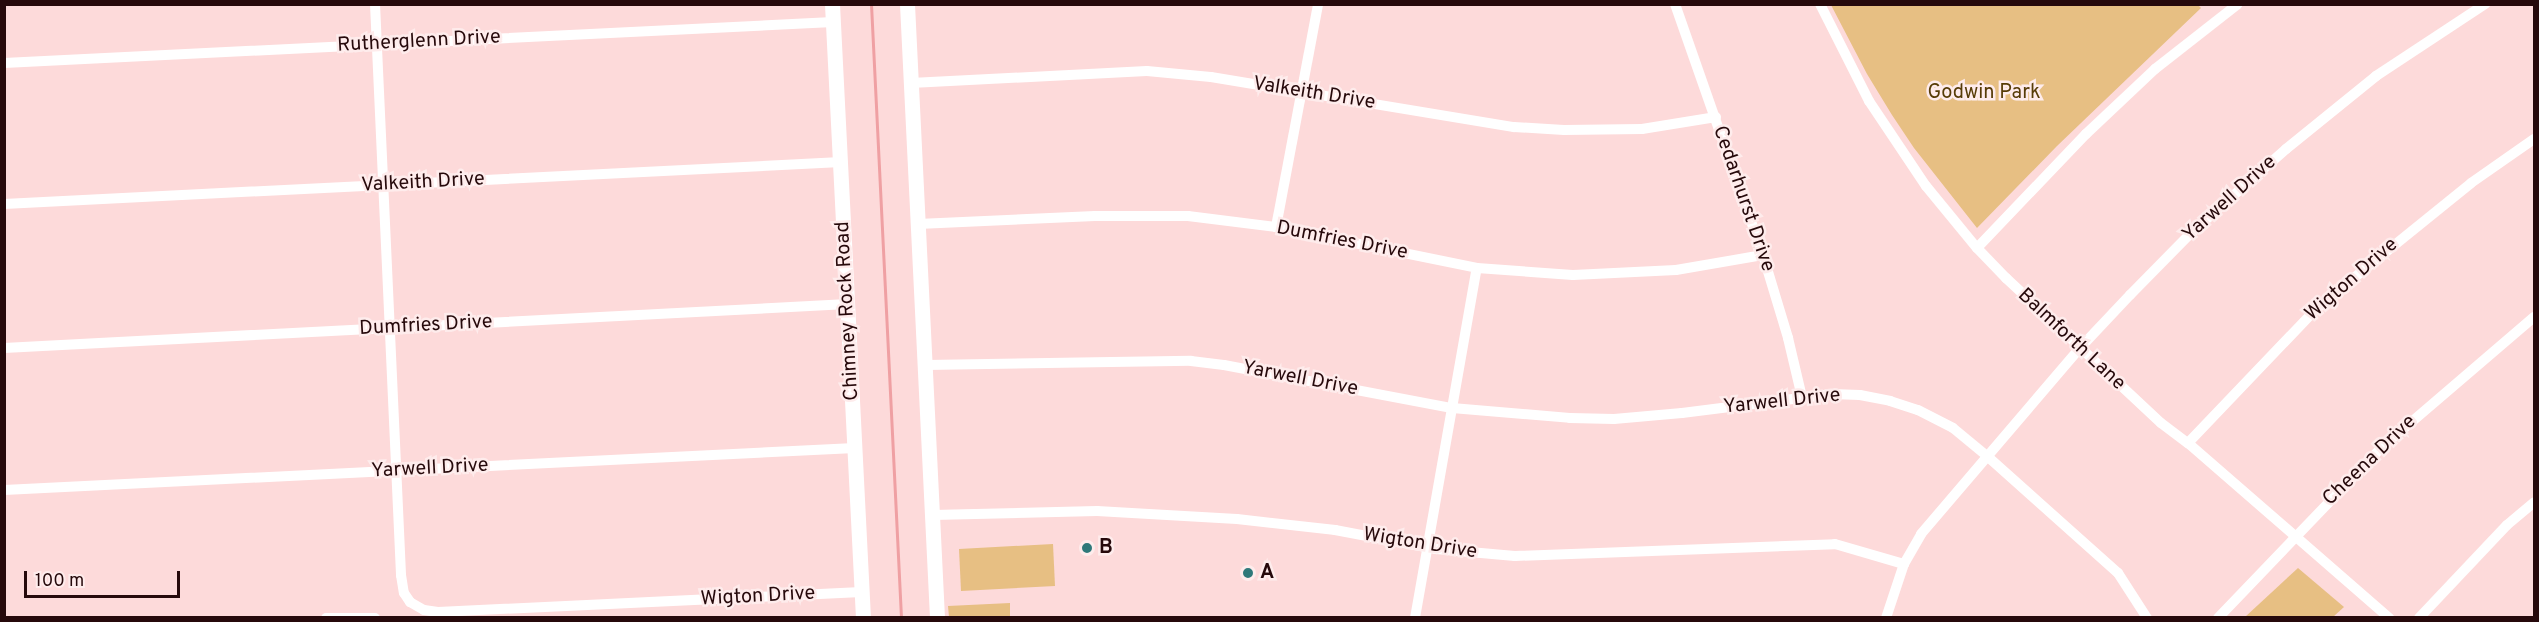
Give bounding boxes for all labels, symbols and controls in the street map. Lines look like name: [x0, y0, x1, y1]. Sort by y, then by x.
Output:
street label: Rutherglenn Drive: [337, 26, 501, 58]
street label: Valkeith Drive: [1251, 72, 1377, 116]
park label: Godwin Park: [1927, 81, 2041, 105]
street label: Cedarhurst Drive: [1707, 123, 1779, 275]
street label: Yarwell Drive: [2178, 151, 2282, 247]
street label: Valkeith Drive: [361, 168, 485, 198]
street label: Dumfries Drive: [1274, 216, 1410, 266]
street label: Chimney Rock Road: [831, 221, 865, 401]
street label: Wigton Drive: [2301, 233, 2403, 327]
street label: Balmforth Lane: [2012, 284, 2130, 396]
street label: Dumfries Drive: [359, 311, 493, 341]
street label: Yarwell Drive: [1240, 356, 1360, 402]
street label: Yarwell Drive: [1722, 384, 1842, 420]
street label: Cheena Drive: [2318, 411, 2422, 511]
street label: Yarwell Drive: [371, 454, 489, 484]
street label: Wigton Drive: [1361, 523, 1479, 565]
place label: B: [1099, 536, 1113, 560]
marker: B: [1080, 541, 1094, 555]
scale bar: [27, 559, 183, 597]
place label: A: [1260, 561, 1274, 585]
marker: A: [1241, 566, 1255, 580]
text: 100 m: [35, 570, 84, 593]
street label: Wigton Drive: [700, 582, 816, 612]

